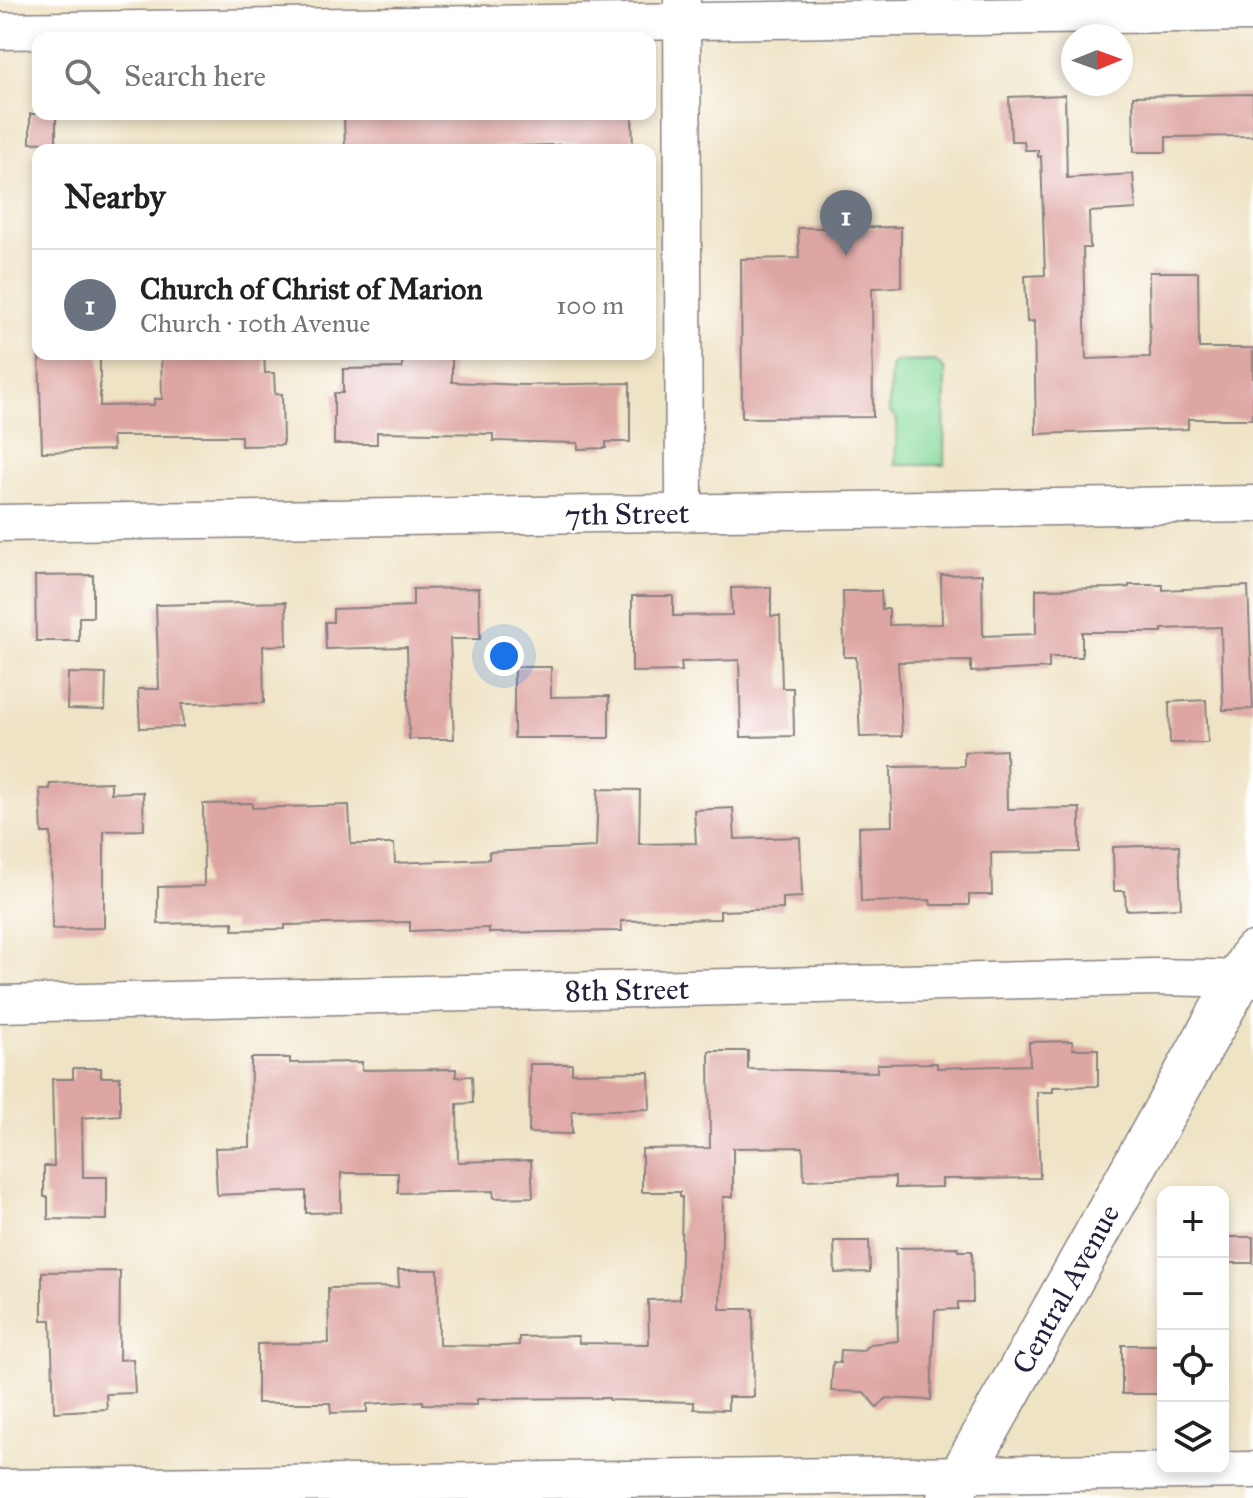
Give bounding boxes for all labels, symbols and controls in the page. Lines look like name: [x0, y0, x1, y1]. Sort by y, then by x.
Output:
north arrow: [1061, 24, 1133, 96]
search box: [32, 32, 656, 120]
icon: search: [60, 54, 104, 98]
text: Search here: [124, 58, 266, 94]
text: Nearby: [64, 176, 166, 217]
pin: 1: [820, 190, 872, 256]
text: Church of Christ of Marion: [140, 271, 483, 307]
text: 1: [85, 289, 95, 321]
text: 100 m: [556, 289, 624, 321]
text: Church · 10th Avenue: [140, 307, 370, 339]
street label: 7th Street: [565, 495, 690, 533]
your location: [484, 636, 524, 676]
street label: 8th Street: [565, 971, 690, 1009]
map controls: [1157, 1186, 1229, 1474]
button: +: [1157, 1186, 1229, 1258]
street label: Central Avenue: [1005, 1198, 1127, 1380]
button: −: [1157, 1258, 1229, 1330]
button: locate: [1157, 1330, 1229, 1402]
button: layers: [1157, 1402, 1229, 1474]

